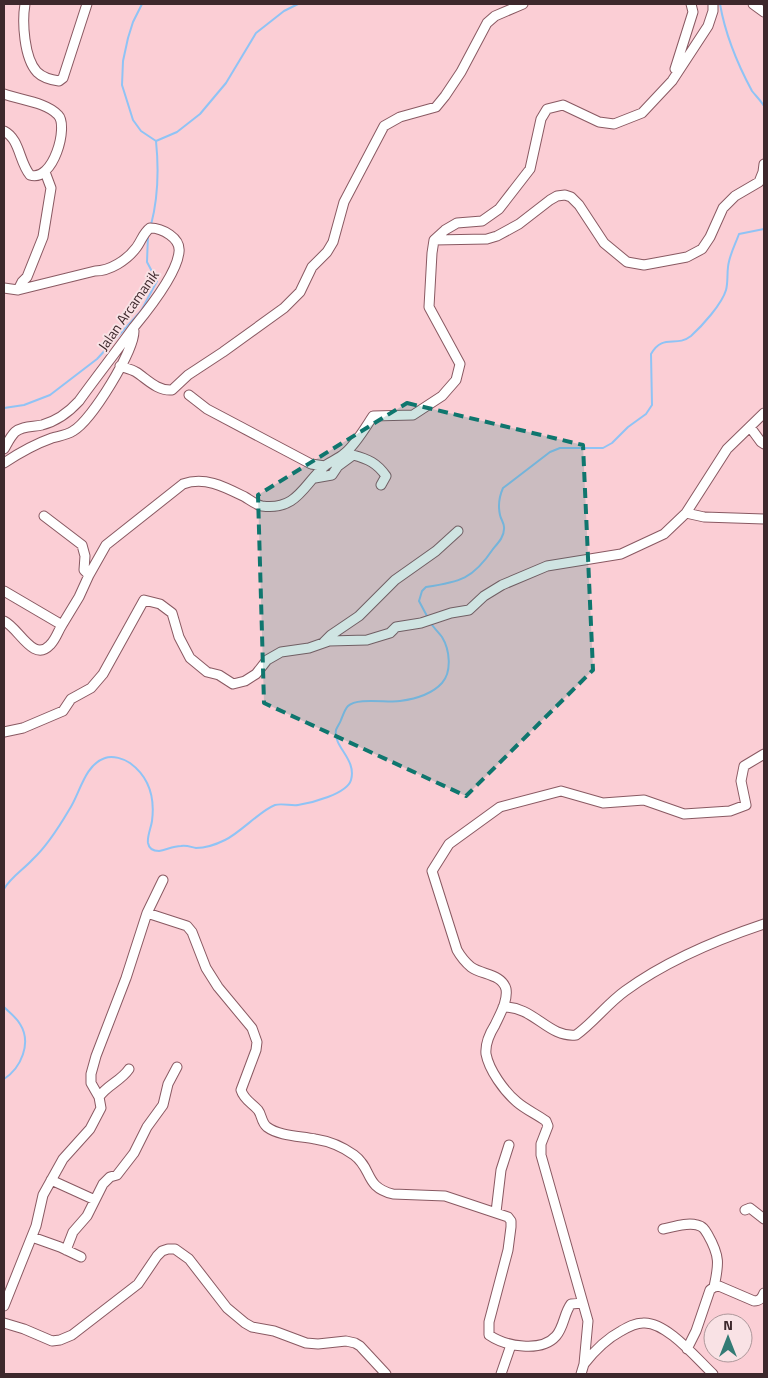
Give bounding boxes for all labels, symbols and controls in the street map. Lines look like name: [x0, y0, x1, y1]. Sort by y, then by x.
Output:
street label: Jalan Arcamanik: [92, 265, 164, 355]
north arrow: [703, 1313, 753, 1363]
text: N: [723, 1314, 733, 1335]

